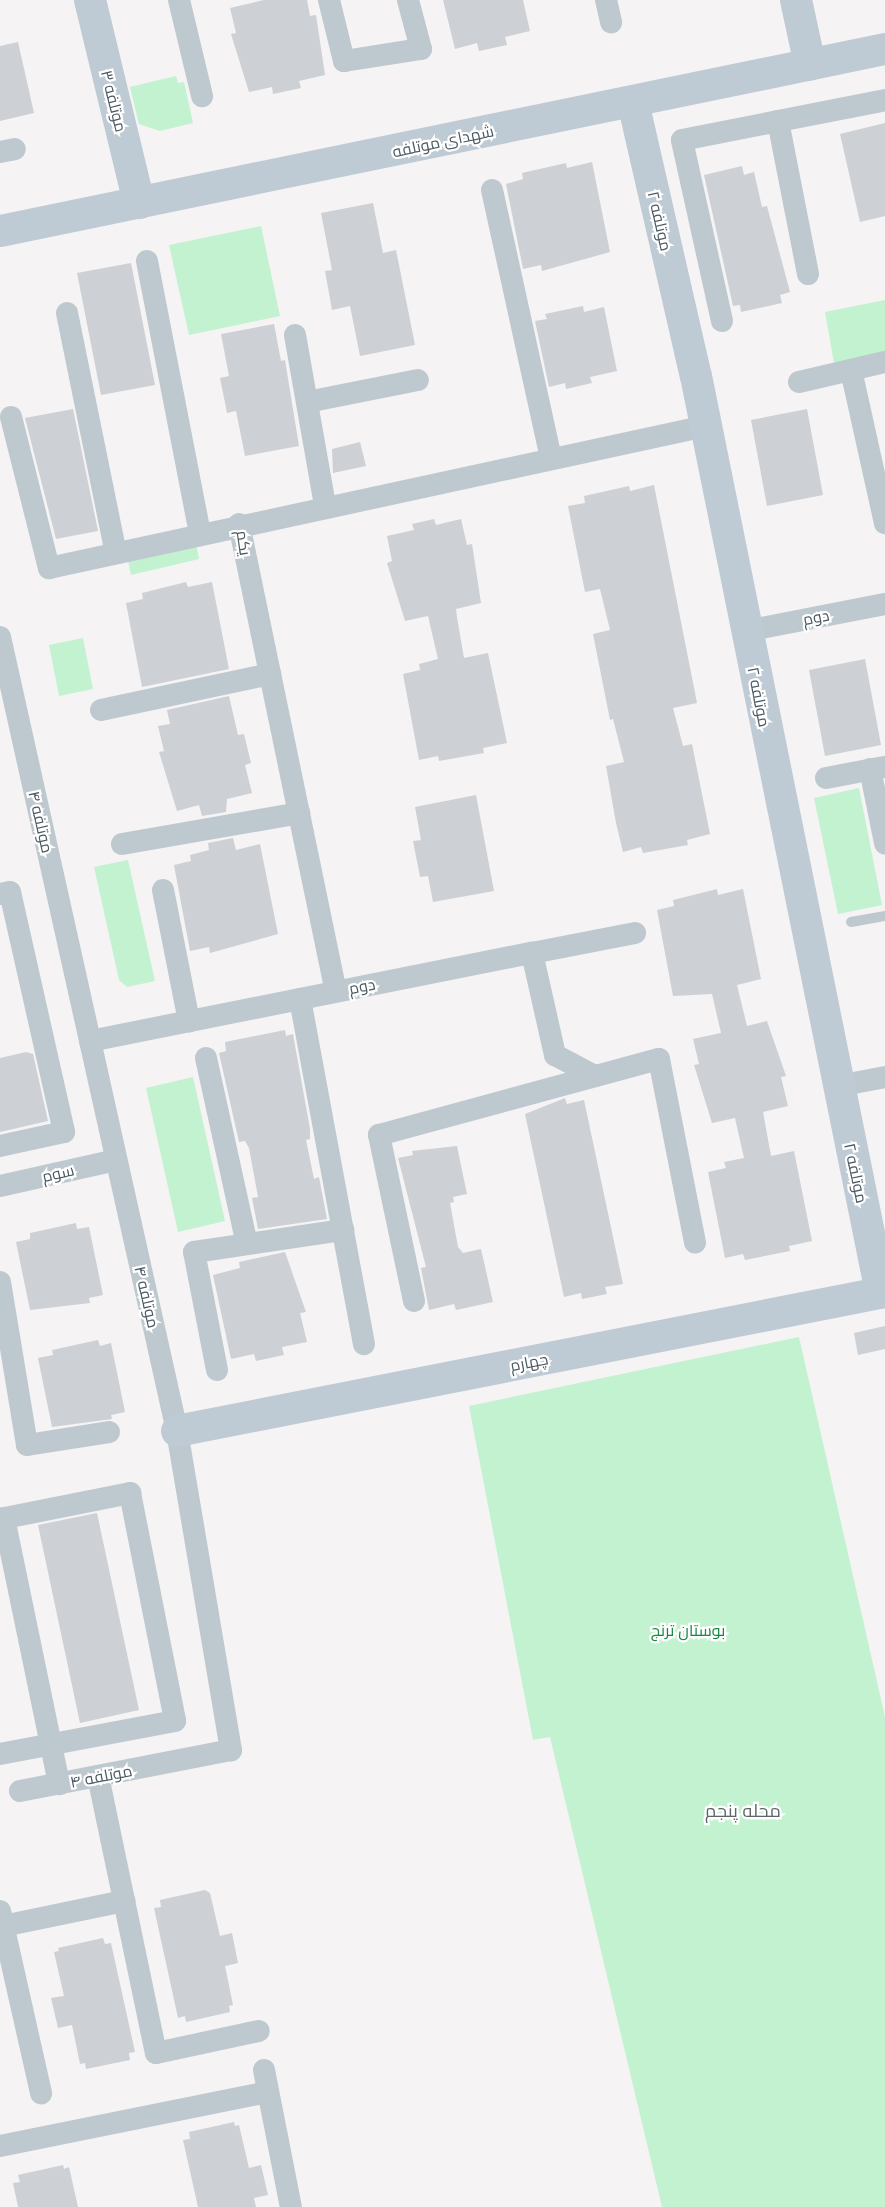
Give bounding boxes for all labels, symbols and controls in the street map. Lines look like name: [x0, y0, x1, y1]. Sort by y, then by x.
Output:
street label: موتلفه ۳: [97, 68, 131, 134]
street label: شهدای موتلفه: [390, 121, 496, 161]
street label: موتلفه ۲: [644, 189, 676, 253]
street label: یکم: [233, 529, 255, 557]
street label: دوم: [801, 605, 831, 629]
street label: موتلفه ۲: [744, 665, 774, 729]
street label: موتلفه ۴: [25, 789, 57, 855]
street label: دوم: [347, 974, 377, 998]
street label: موتلفه ۲: [840, 1141, 872, 1205]
street label: سوم: [40, 1160, 76, 1186]
street label: موتلفه ۴: [131, 1264, 163, 1330]
street label: چهارم: [508, 1349, 550, 1375]
park label: بوستان ترنج: [651, 1620, 725, 1640]
street label: موتلفه ۴: [68, 1761, 134, 1791]
district label: محله پنجم: [705, 1800, 781, 1822]

